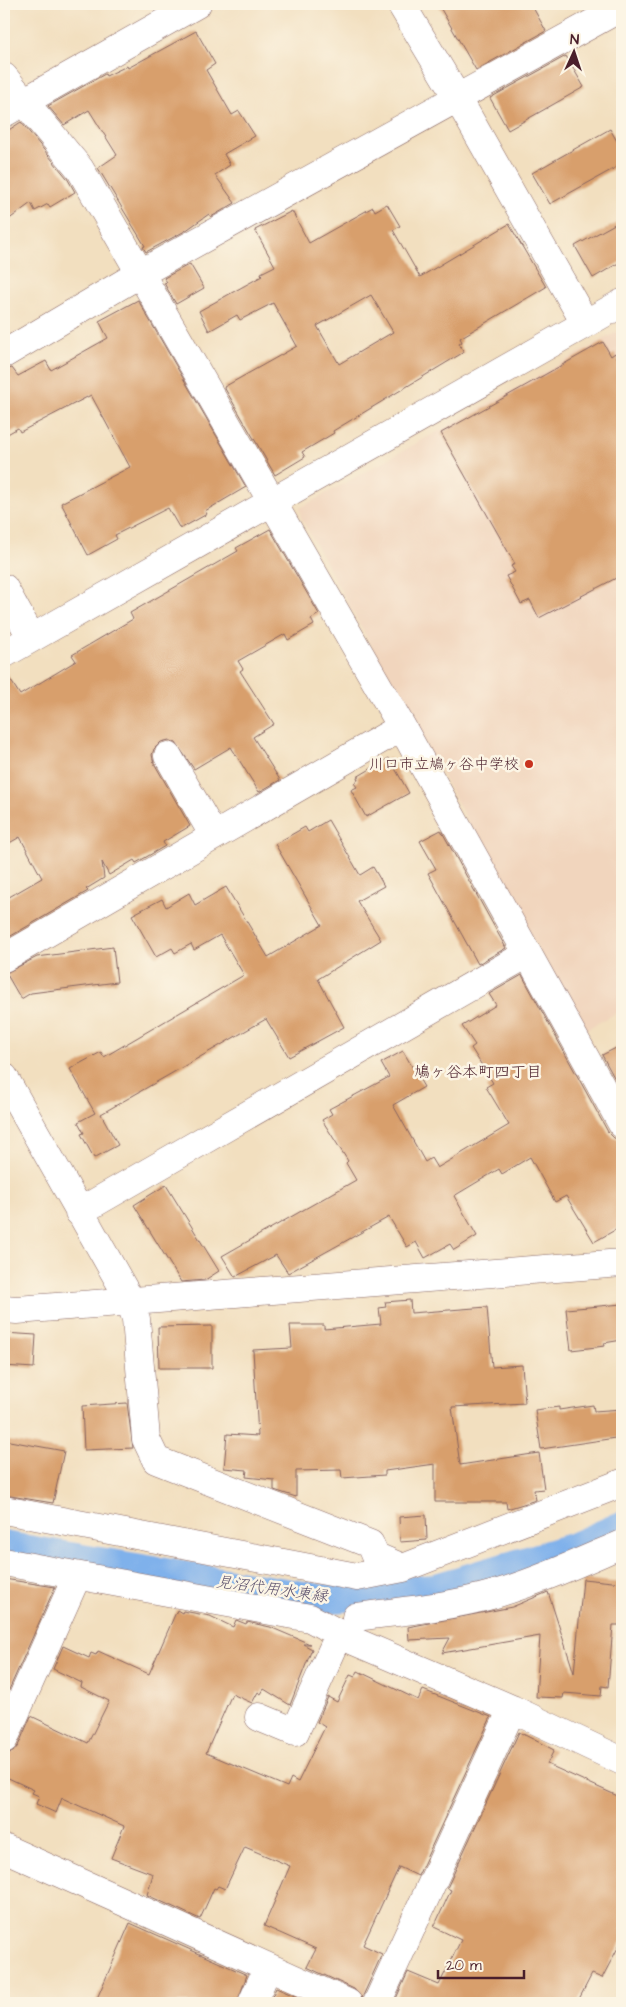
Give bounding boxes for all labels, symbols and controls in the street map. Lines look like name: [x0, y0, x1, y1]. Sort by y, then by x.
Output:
north arrow: [548, 28, 598, 78]
text: N: [570, 30, 580, 50]
place label: 川口市立鳩ヶ谷中学校: [369, 754, 519, 775]
marker: 川口市立鳩ヶ谷中学校: [523, 758, 535, 770]
district label: 鳩ヶ谷本町四丁目: [414, 1061, 542, 1083]
water label: 見沼代用水東縁: [215, 1570, 331, 1608]
scale bar: [438, 1947, 525, 1979]
text: 20 m: [446, 1955, 482, 1976]

